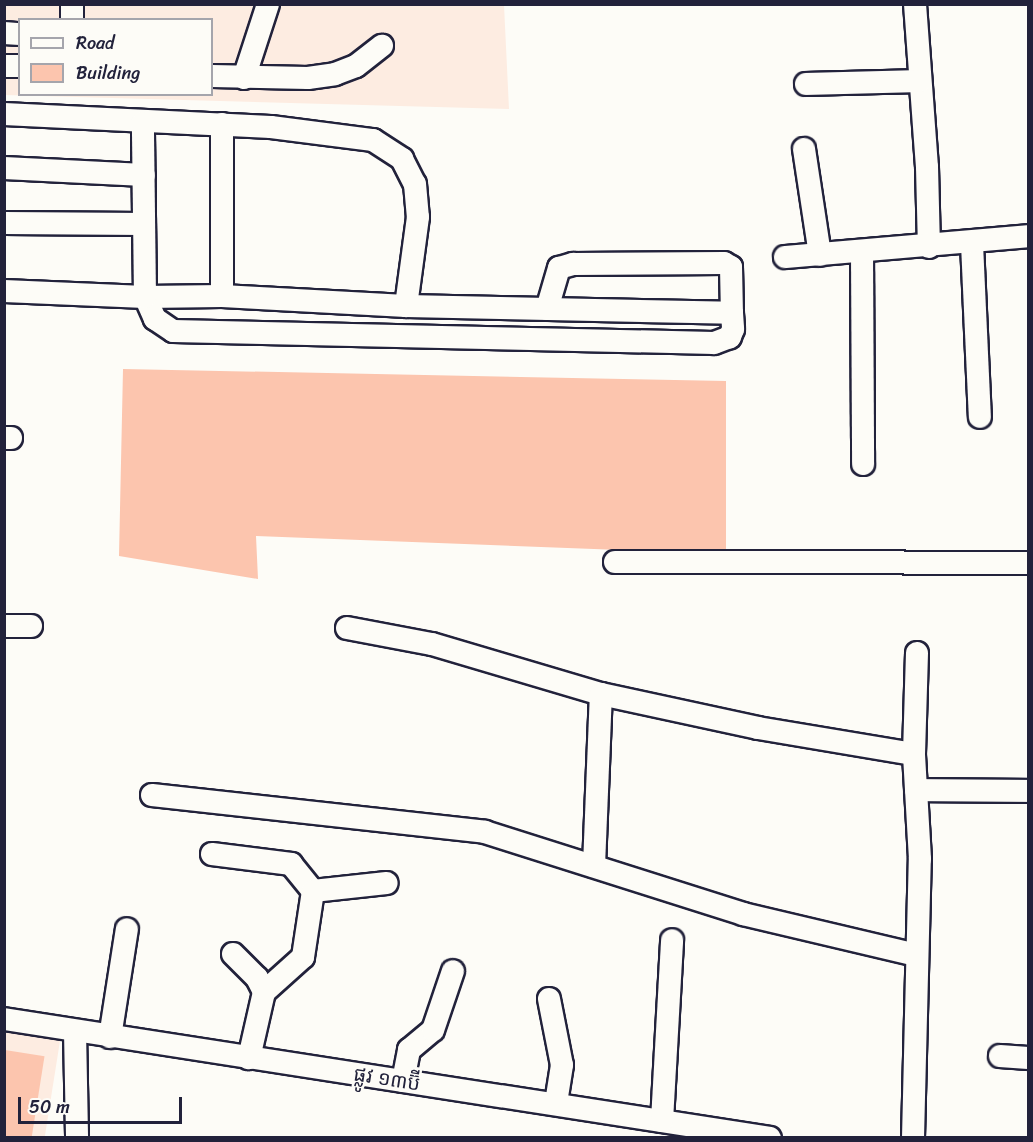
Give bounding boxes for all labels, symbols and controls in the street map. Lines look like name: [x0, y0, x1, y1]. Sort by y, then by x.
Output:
legend: [18, 18, 213, 96]
text: Road: [76, 27, 115, 59]
text: Building: [76, 57, 140, 89]
street label: ផ្លូវ ១៣ប៊ី: [352, 1062, 422, 1096]
scale bar: [21, 1085, 184, 1123]
text: 50 m: [29, 1091, 70, 1123]

